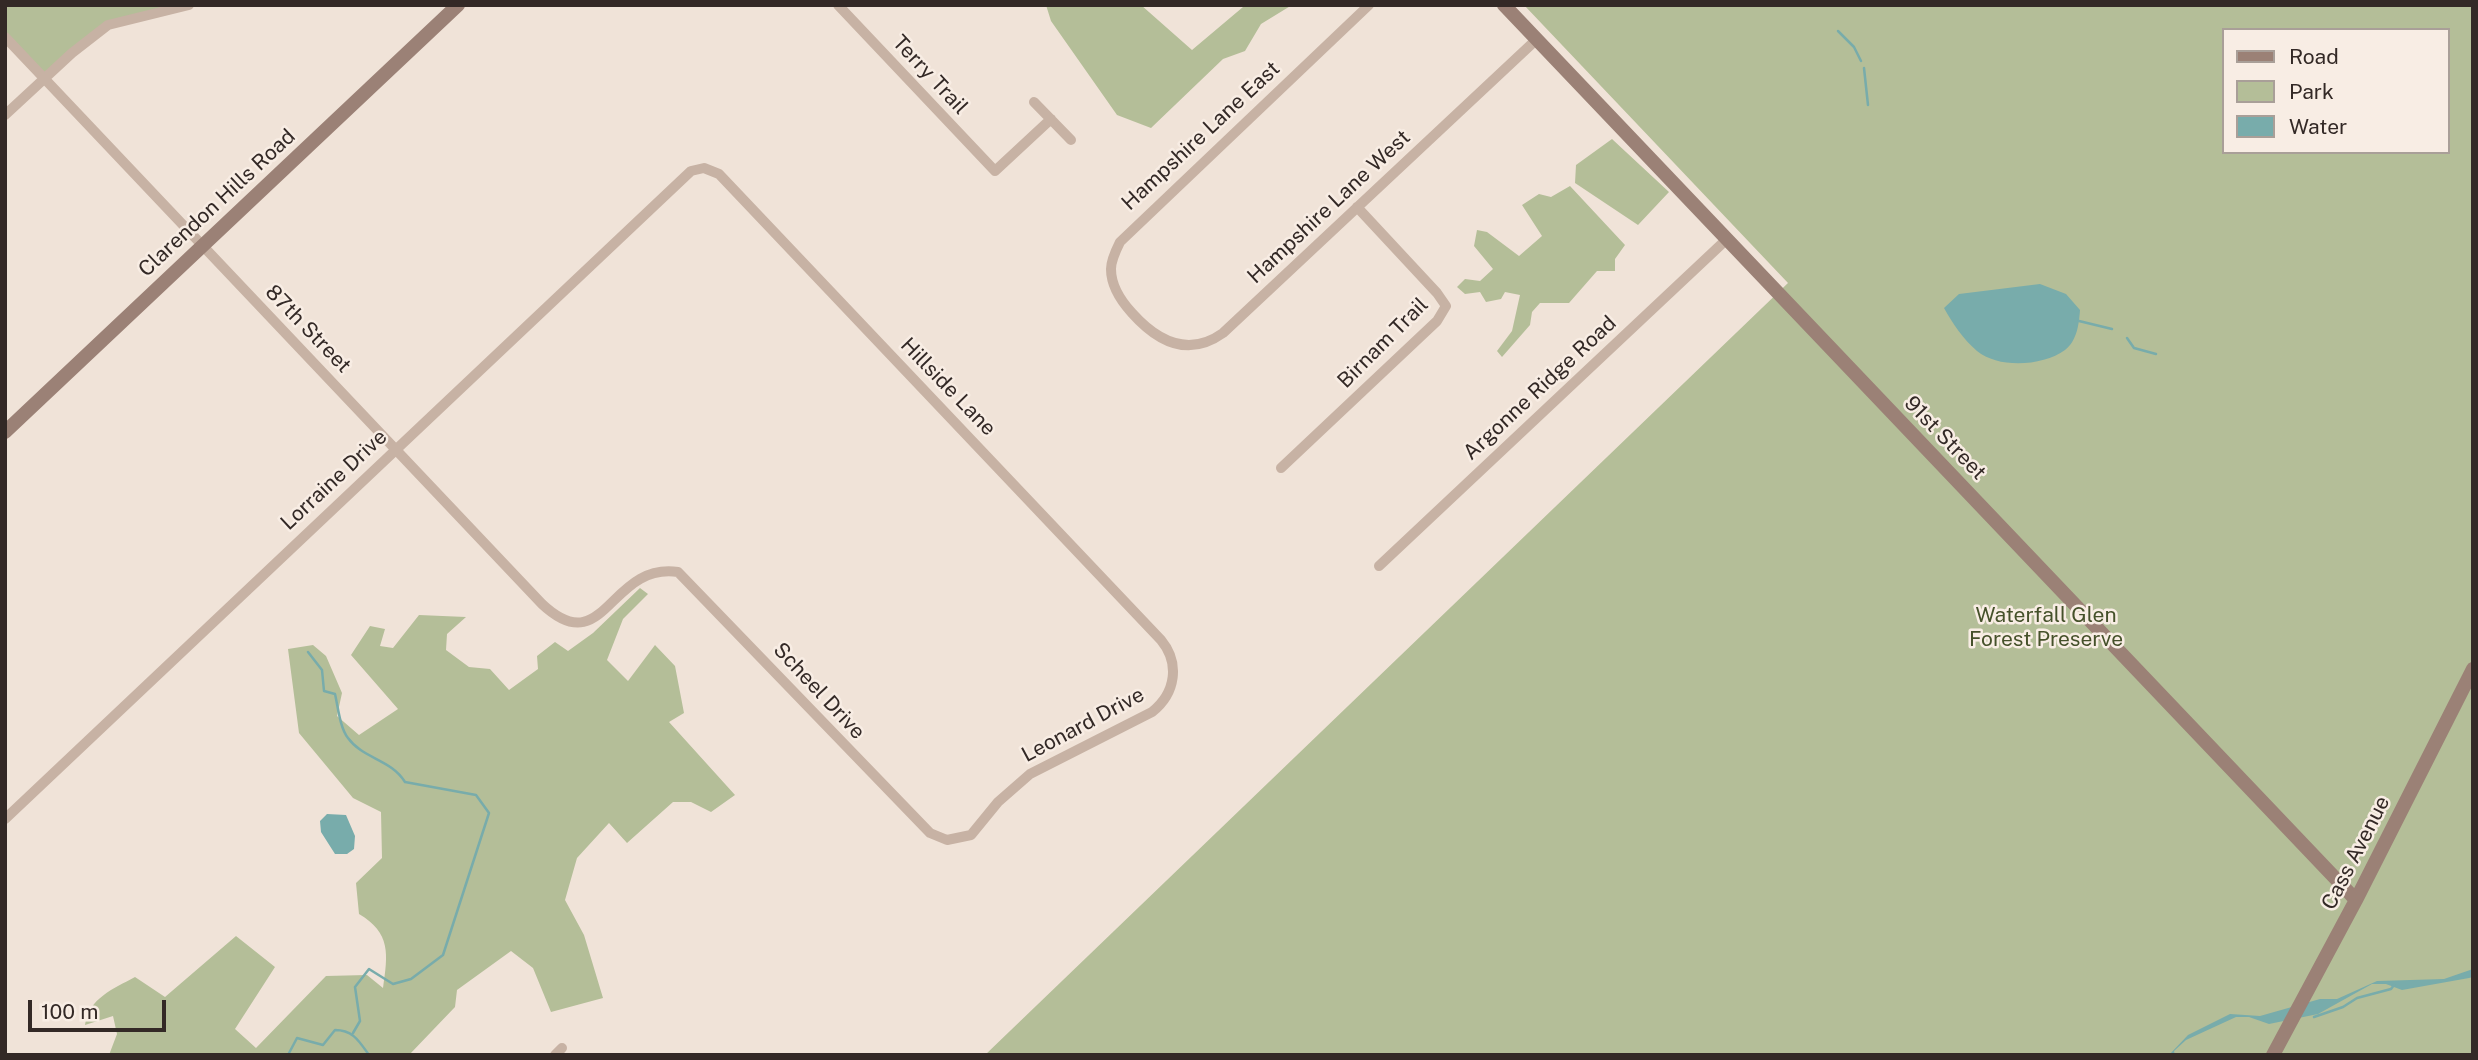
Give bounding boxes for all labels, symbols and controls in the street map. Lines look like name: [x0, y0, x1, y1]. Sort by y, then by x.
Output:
legend: [2222, 28, 2450, 154]
street label: Terry Trail: [887, 30, 973, 120]
text: Road: [2289, 44, 2339, 69]
street label: Hampshire Lane East: [1117, 56, 1285, 216]
text: Park: [2289, 79, 2334, 104]
text: Water: [2289, 114, 2347, 139]
street label: Clarendon Hills Road: [133, 124, 301, 282]
street label: Hampshire Lane West: [1242, 125, 1416, 289]
street label: 87th Street: [260, 280, 356, 378]
street label: Birnam Trail: [1333, 293, 1433, 393]
street label: Argonne Ridge Road: [1458, 311, 1622, 465]
street label: Hillside Lane: [895, 333, 1001, 441]
street label: 91st Street: [1899, 391, 1991, 485]
street label: Lorraine Drive: [276, 424, 392, 536]
park label: Waterfall Glen Forest Preserve: [1969, 603, 2123, 653]
street label: Scheel Drive: [768, 637, 870, 745]
street label: Leonard Drive: [1017, 682, 1149, 768]
street label: Cass Avenue: [2317, 792, 2395, 914]
scale bar: [32, 986, 170, 1030]
text: 100 m: [41, 999, 98, 1024]

